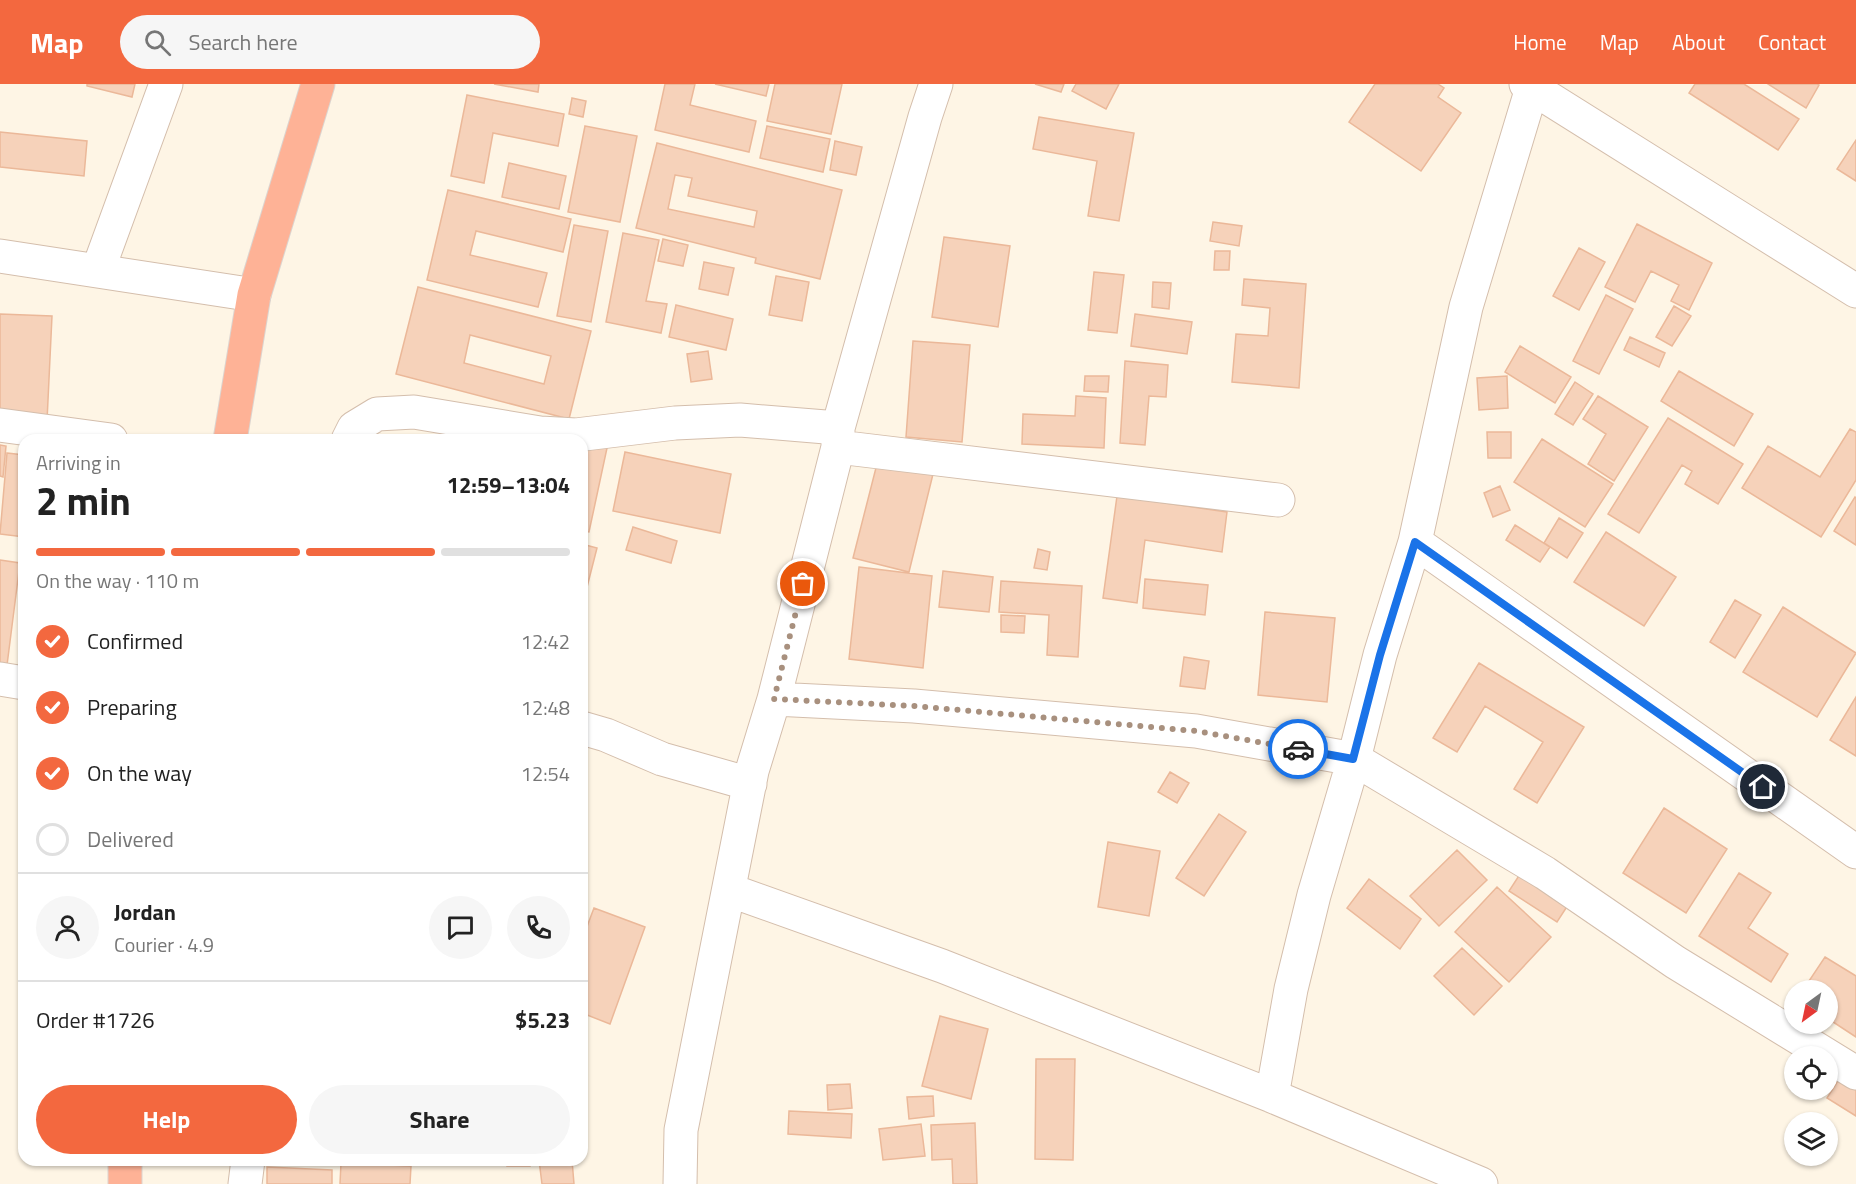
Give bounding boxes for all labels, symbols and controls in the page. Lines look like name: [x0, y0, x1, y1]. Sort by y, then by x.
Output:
search box: [120, 15, 540, 69]
text: Map: [30, 21, 84, 64]
text: Search here: [189, 25, 298, 59]
icon: search: [141, 26, 174, 59]
text: Home: [1513, 26, 1567, 58]
text: Map: [1600, 26, 1639, 58]
text: About: [1672, 26, 1725, 58]
text: Contact: [1758, 26, 1826, 58]
text: Arriving in: [36, 447, 121, 478]
text: 12:59–13:04: [447, 468, 570, 502]
text: 2 min: [36, 471, 131, 530]
pin: [777, 558, 828, 609]
text: On the way · 110 m: [36, 565, 199, 596]
icon: bag: [786, 567, 819, 600]
text: Confirmed: [87, 624, 183, 658]
icon: check: [36, 625, 69, 658]
text: 12:42: [521, 626, 570, 657]
text: Preparing: [87, 690, 177, 724]
icon: check: [36, 691, 69, 724]
text: 12:48: [521, 692, 570, 723]
courier: [1268, 719, 1328, 779]
icon: car: [1282, 733, 1315, 766]
text: On the way: [87, 756, 192, 790]
icon: check: [36, 757, 69, 790]
text: 12:54: [521, 758, 570, 789]
pin: [1737, 761, 1788, 812]
icon: home: [1746, 770, 1779, 803]
text: Delivered: [87, 822, 174, 856]
text: Jordan: [114, 895, 176, 929]
button: person: [36, 896, 99, 959]
button: chat: [429, 896, 492, 959]
button: phone: [507, 896, 570, 959]
text: Courier · 4.9: [114, 929, 214, 960]
north arrow: [1784, 980, 1838, 1034]
map controls: [1784, 980, 1838, 1166]
text: Order #1726: [36, 1003, 155, 1037]
text: $5.23: [515, 1003, 570, 1037]
button: locate: [1784, 1046, 1838, 1100]
button: Help: [36, 1085, 297, 1154]
button: Share: [309, 1085, 570, 1154]
button: layers: [1784, 1112, 1838, 1166]

